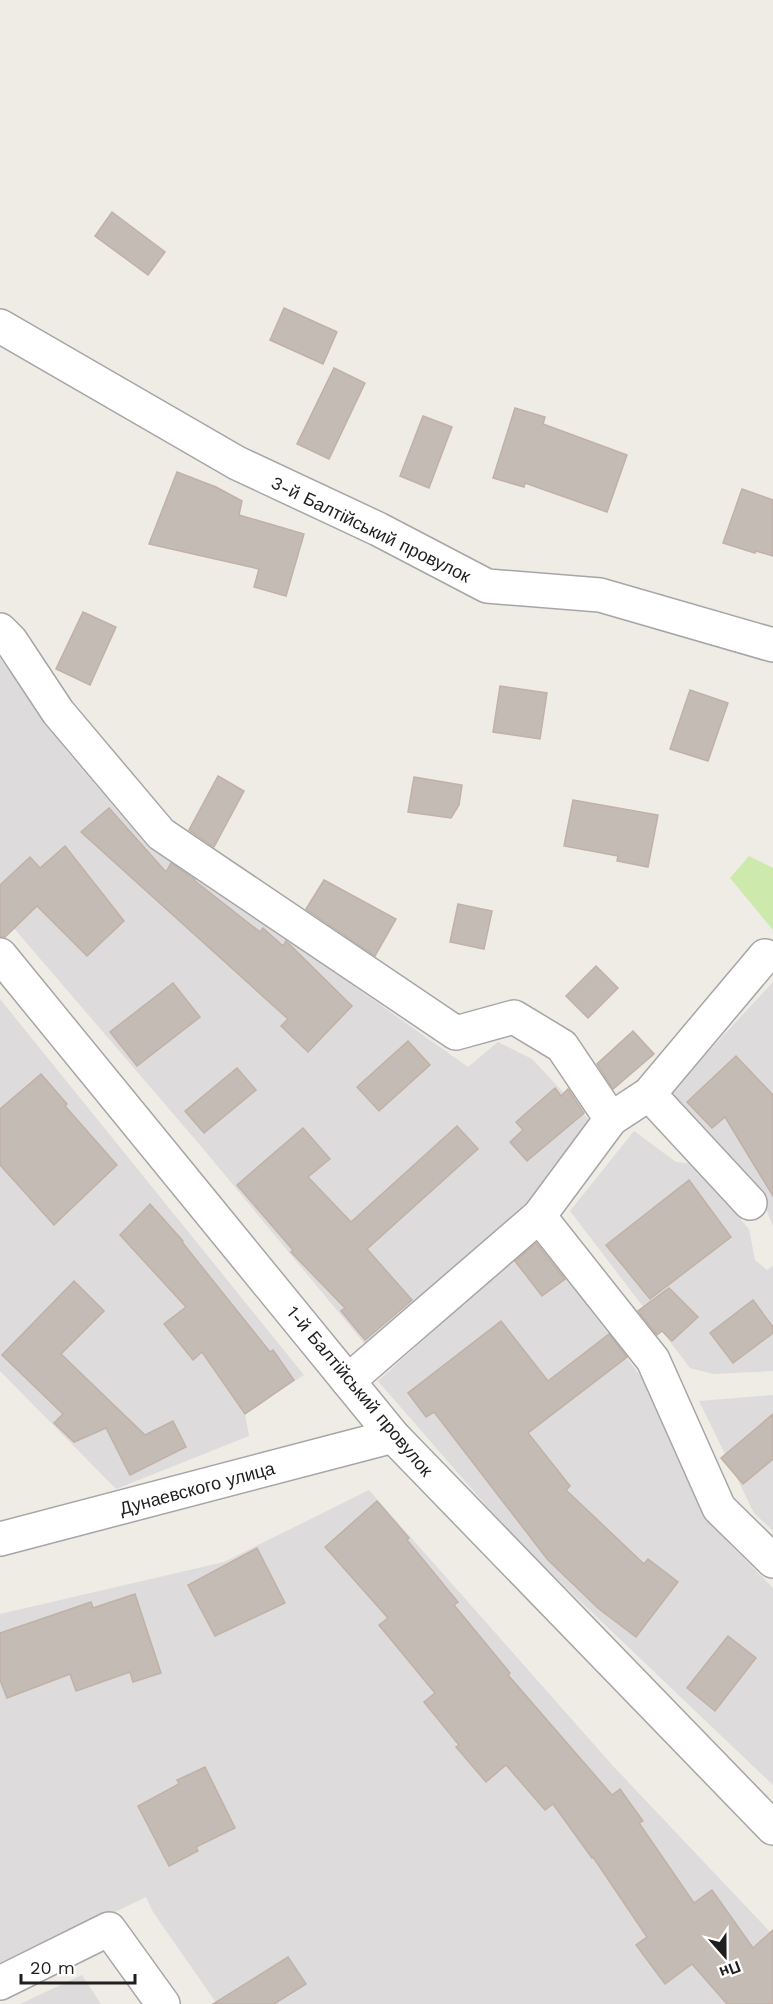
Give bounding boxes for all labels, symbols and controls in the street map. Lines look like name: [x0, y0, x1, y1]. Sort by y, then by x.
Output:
street label: 3-й Балтійський провулок: [268, 472, 474, 587]
street label: 1-й Балтійський провулок: [283, 1302, 437, 1480]
street label: Дунаевского улица: [117, 1457, 278, 1519]
north arrow: [695, 1926, 755, 1986]
scale bar: [21, 1947, 135, 1985]
text: 20 m: [30, 1957, 75, 1978]
text: Пн: [717, 1957, 743, 1982]

